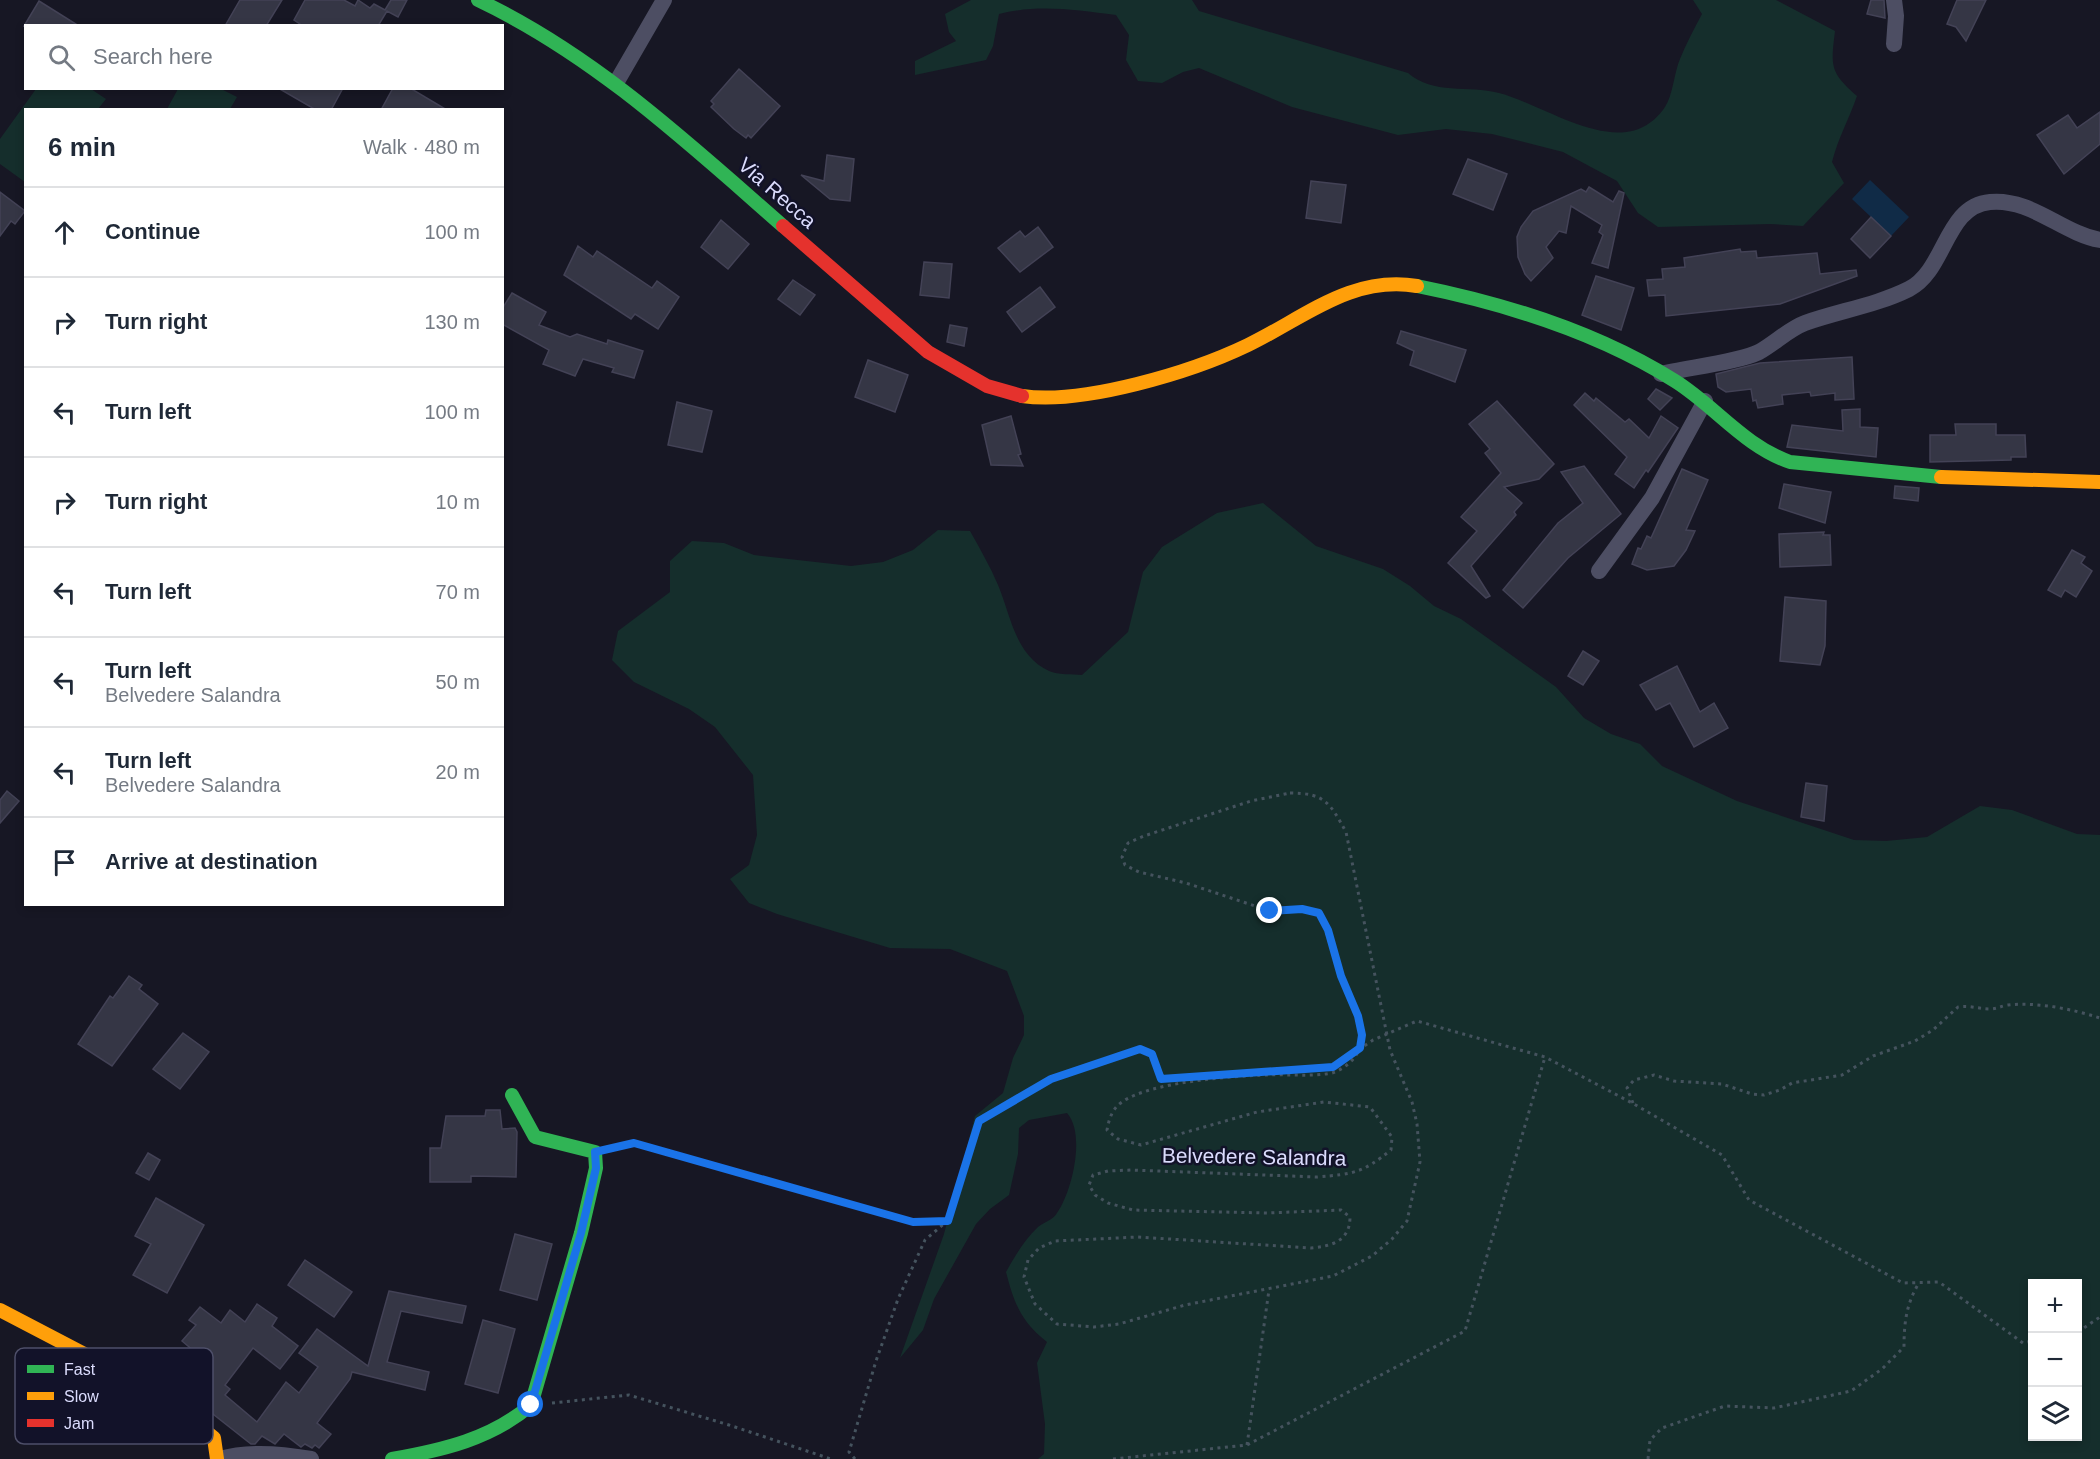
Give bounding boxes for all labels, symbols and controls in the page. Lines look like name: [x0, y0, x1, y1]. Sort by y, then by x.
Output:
search box: [24, 24, 504, 90]
icon: search: [45, 41, 78, 74]
text: Search here: [93, 44, 213, 69]
text: 6 min: [48, 132, 116, 162]
text: Walk · 480 m: [363, 136, 480, 158]
street label: Via Recca: [734, 153, 821, 233]
icon: ahead: [48, 216, 81, 249]
text: Continue: [105, 219, 200, 244]
text: 100 m: [424, 221, 480, 243]
icon: right: [48, 306, 81, 339]
text: Turn right: [105, 309, 207, 334]
text: 130 m: [424, 311, 480, 333]
icon: left: [48, 396, 81, 429]
text: Turn left: [105, 399, 191, 424]
text: 100 m: [424, 401, 480, 423]
icon: right: [48, 486, 81, 519]
text: Turn right: [105, 489, 207, 514]
text: 10 m: [436, 491, 480, 513]
icon: left: [48, 576, 81, 609]
text: Turn left: [105, 579, 191, 604]
text: 70 m: [436, 581, 480, 603]
text: Turn left: [105, 658, 191, 683]
icon: left: [48, 666, 81, 699]
text: 50 m: [436, 671, 480, 693]
text: Belvedere Salandra: [105, 684, 281, 706]
text: Turn left: [105, 748, 191, 773]
icon: left: [48, 756, 81, 789]
text: 20 m: [436, 761, 480, 783]
text: Belvedere Salandra: [105, 774, 281, 796]
icon: arrive: [48, 846, 81, 879]
text: Arrive at destination: [105, 849, 318, 874]
route end: [1256, 897, 1282, 923]
street label: Belvedere Salandra: [1162, 1143, 1347, 1170]
map controls: [2028, 1279, 2082, 1441]
button: +: [2028, 1279, 2082, 1333]
button: −: [2028, 1333, 2082, 1387]
legend: [15, 1348, 213, 1444]
text: Fast: [64, 1361, 96, 1378]
button: layers: [2028, 1387, 2082, 1441]
text: Slow: [64, 1388, 99, 1405]
route start: [517, 1391, 543, 1417]
text: Jam: [64, 1415, 94, 1432]

